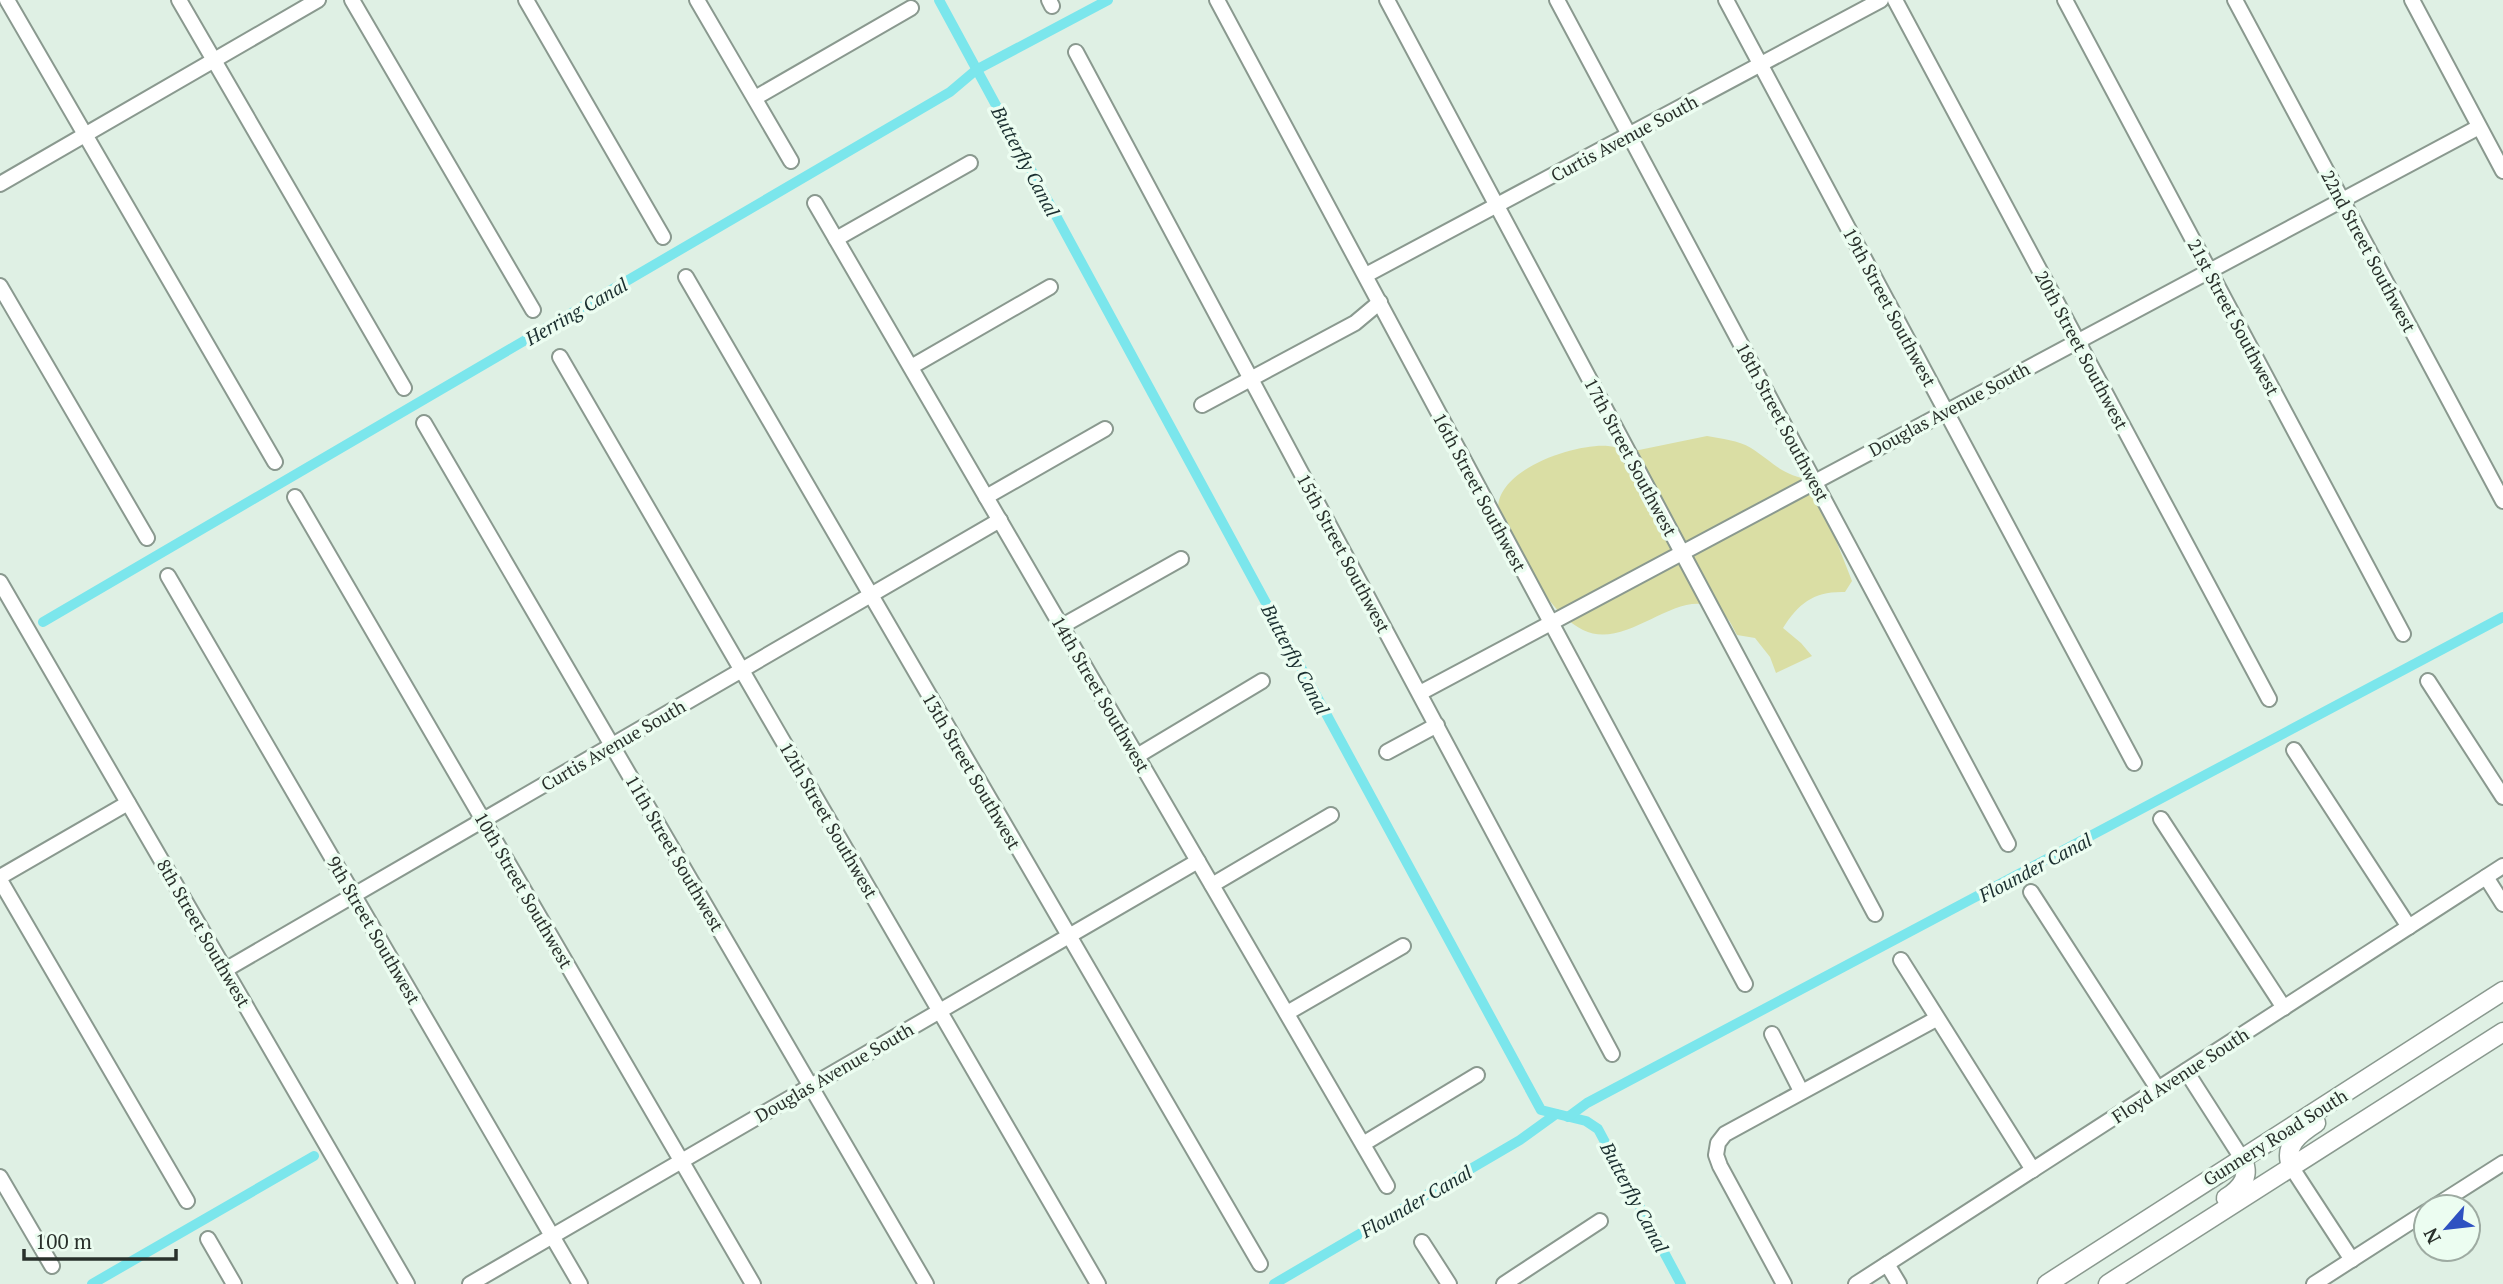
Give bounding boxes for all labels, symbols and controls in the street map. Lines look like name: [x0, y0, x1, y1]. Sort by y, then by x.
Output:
street label: Curtis Avenue South: [1546, 89, 1702, 187]
water label: Butterfly Canal: [986, 100, 1066, 221]
street label: 22nd Street Southwest: [2316, 166, 2422, 336]
street label: 19th Street Southwest: [1838, 223, 1942, 391]
street label: 21st Street Southwest: [2183, 235, 2286, 400]
street label: 20th Street Southwest: [2030, 266, 2134, 434]
water label: Herring Canal: [519, 271, 632, 351]
street label: 18th Street Southwest: [1731, 338, 1835, 506]
street label: Douglas Avenue South: [1864, 356, 2034, 462]
street label: 17th Street Southwest: [1579, 374, 1683, 541]
street label: 16th Street Southwest: [1428, 408, 1532, 576]
street label: 15th Street Southwest: [1292, 469, 1396, 637]
water label: Butterfly Canal: [1256, 598, 1336, 719]
street label: 14th Street Southwest: [1046, 611, 1156, 777]
street label: 13th Street Southwest: [917, 688, 1027, 854]
street label: Curtis Avenue South: [536, 694, 690, 796]
street label: 12th Street Southwest: [774, 737, 884, 903]
street label: 11th Street Southwest: [620, 770, 730, 936]
street label: 10th Street Southwest: [469, 807, 579, 973]
water label: Flounder Canal: [1973, 826, 2096, 908]
street label: 9th Street Southwest: [322, 852, 426, 1009]
street label: 8th Street Southwest: [152, 855, 256, 1012]
street label: Douglas Avenue South: [750, 1017, 918, 1127]
street label: Floyd Avenue South: [2107, 1022, 2253, 1128]
street label: Gunnery Road South: [2198, 1083, 2352, 1191]
water label: Butterfly Canal: [1595, 1136, 1675, 1257]
water label: Flounder Canal: [1355, 1159, 1477, 1243]
north arrow: [2412, 1193, 2482, 1263]
scale bar: [24, 1218, 177, 1262]
text: N: [2417, 1223, 2446, 1248]
text: 100 m: [35, 1227, 92, 1255]

